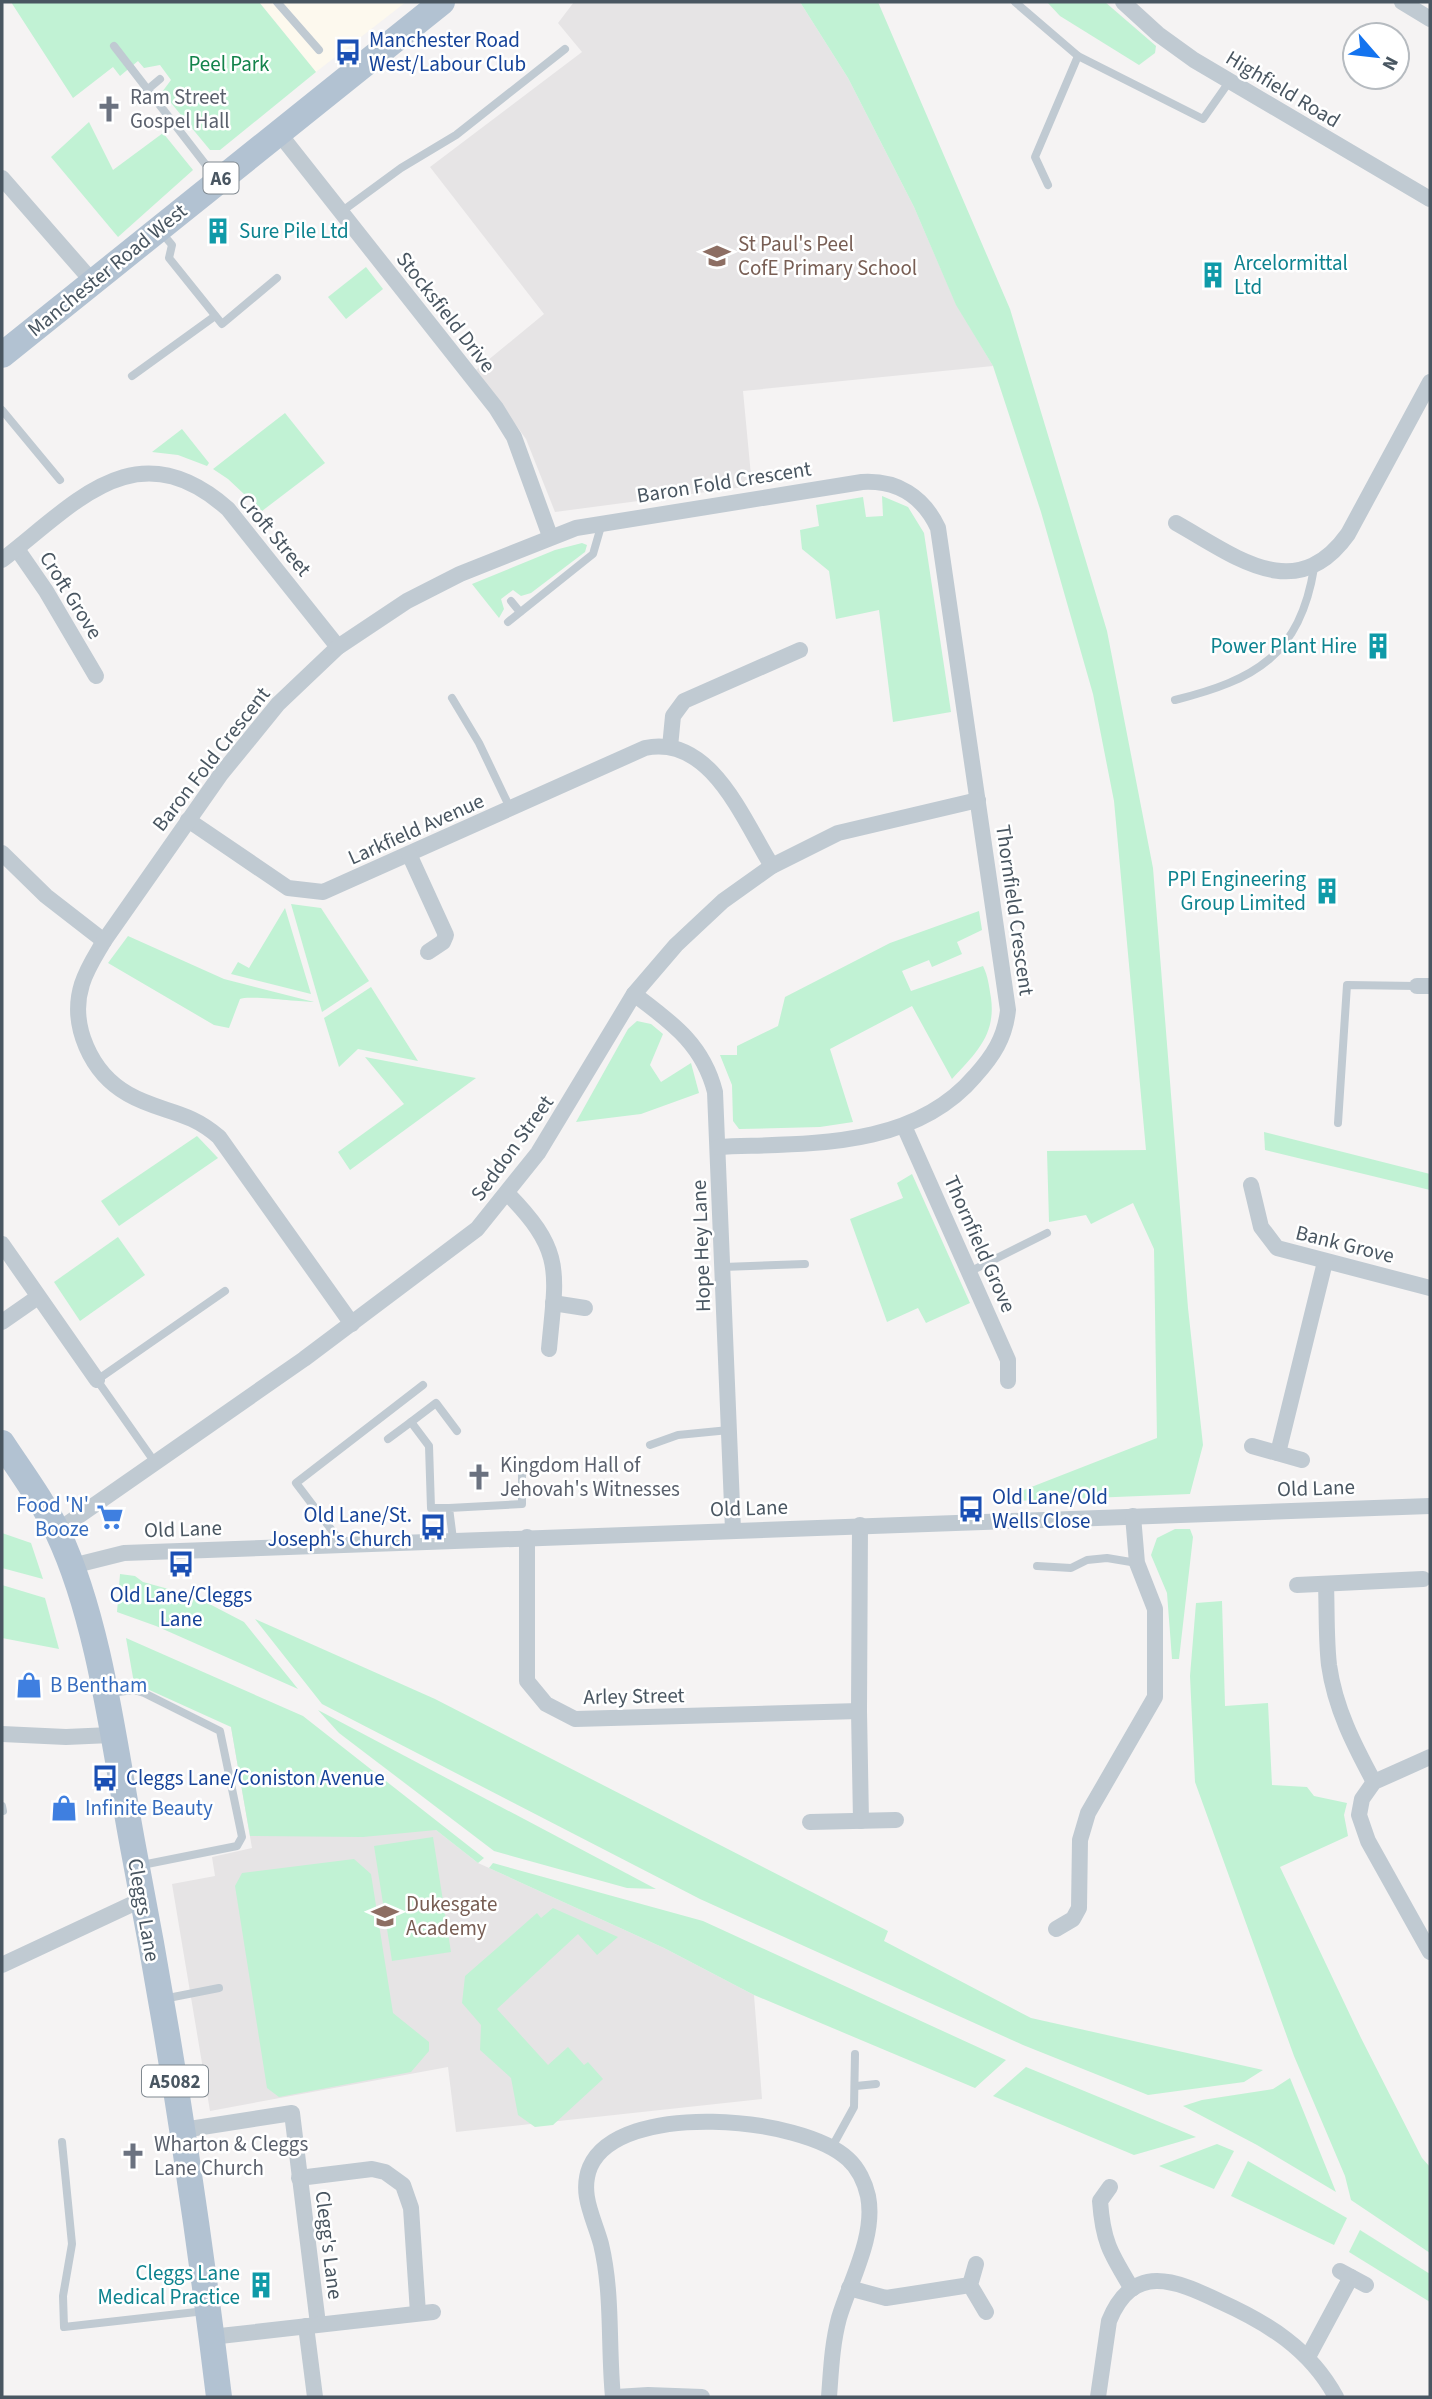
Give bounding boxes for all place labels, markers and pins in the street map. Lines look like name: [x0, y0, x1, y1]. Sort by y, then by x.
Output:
place label: Manchester Road West/Labour Club: [369, 25, 526, 79]
bus stop icon: Manchester Road West/Labour Club: [333, 37, 363, 67]
place label: Ram Street Gospel Hall: [130, 82, 230, 136]
church icon: Ram Street Gospel Hall: [94, 94, 124, 124]
building icon: Sure Pile Ltd: [203, 216, 233, 246]
place label: Sure Pile Ltd: [239, 216, 349, 246]
place label: St Paul's Peel CofE Primary School: [738, 229, 917, 283]
school or university icon: St Paul's Peel CofE Primary School: [702, 241, 732, 271]
place label: Arcelormittal Ltd: [1234, 248, 1348, 302]
building icon: Arcelormittal Ltd: [1198, 260, 1228, 290]
place label: Power Plant Hire: [1210, 631, 1357, 661]
building icon: Power Plant Hire: [1363, 631, 1393, 661]
place label: PPI Engineering Group Limited: [1167, 864, 1306, 918]
building icon: PPI Engineering Group Limited: [1312, 876, 1342, 906]
place label: Kingdom Hall of Jehovah's Witnesses: [500, 1450, 680, 1504]
church icon: Kingdom Hall of Jehovah's Witnesses: [464, 1462, 494, 1492]
place label: Old Lane/Old Wells Close: [992, 1482, 1108, 1536]
place label: Food 'N' Booze: [16, 1490, 89, 1544]
bus stop icon: Old Lane/Old Wells Close: [956, 1494, 986, 1524]
place label: Old Lane/St. Joseph's Church: [268, 1500, 412, 1554]
supermarket icon: Food 'N' Booze: [95, 1502, 125, 1532]
bus stop icon: Old Lane/St. Joseph's Church: [418, 1512, 448, 1542]
bus stop icon: Old Lane/Cleggs Lane: [166, 1549, 196, 1579]
place label: Old Lane/Cleggs Lane: [110, 1580, 252, 1634]
shop icon: B Bentham: [14, 1670, 44, 1700]
place label: B Bentham: [50, 1670, 147, 1700]
bus stop icon: Cleggs Lane/Coniston Avenue: [90, 1763, 120, 1793]
place label: Cleggs Lane/Coniston Avenue: [126, 1763, 385, 1793]
shop icon: Infinite Beauty: [49, 1793, 79, 1823]
place label: Infinite Beauty: [85, 1793, 213, 1823]
place label: Dukesgate Academy: [406, 1889, 497, 1943]
school or university icon: Dukesgate Academy: [370, 1901, 400, 1931]
place label: Wharton & Cleggs Lane Church: [154, 2129, 308, 2183]
church icon: Wharton & Cleggs Lane Church: [118, 2141, 148, 2171]
place label: Cleggs Lane Medical Practice: [98, 2258, 240, 2312]
building icon: Cleggs Lane Medical Practice: [246, 2270, 276, 2300]

